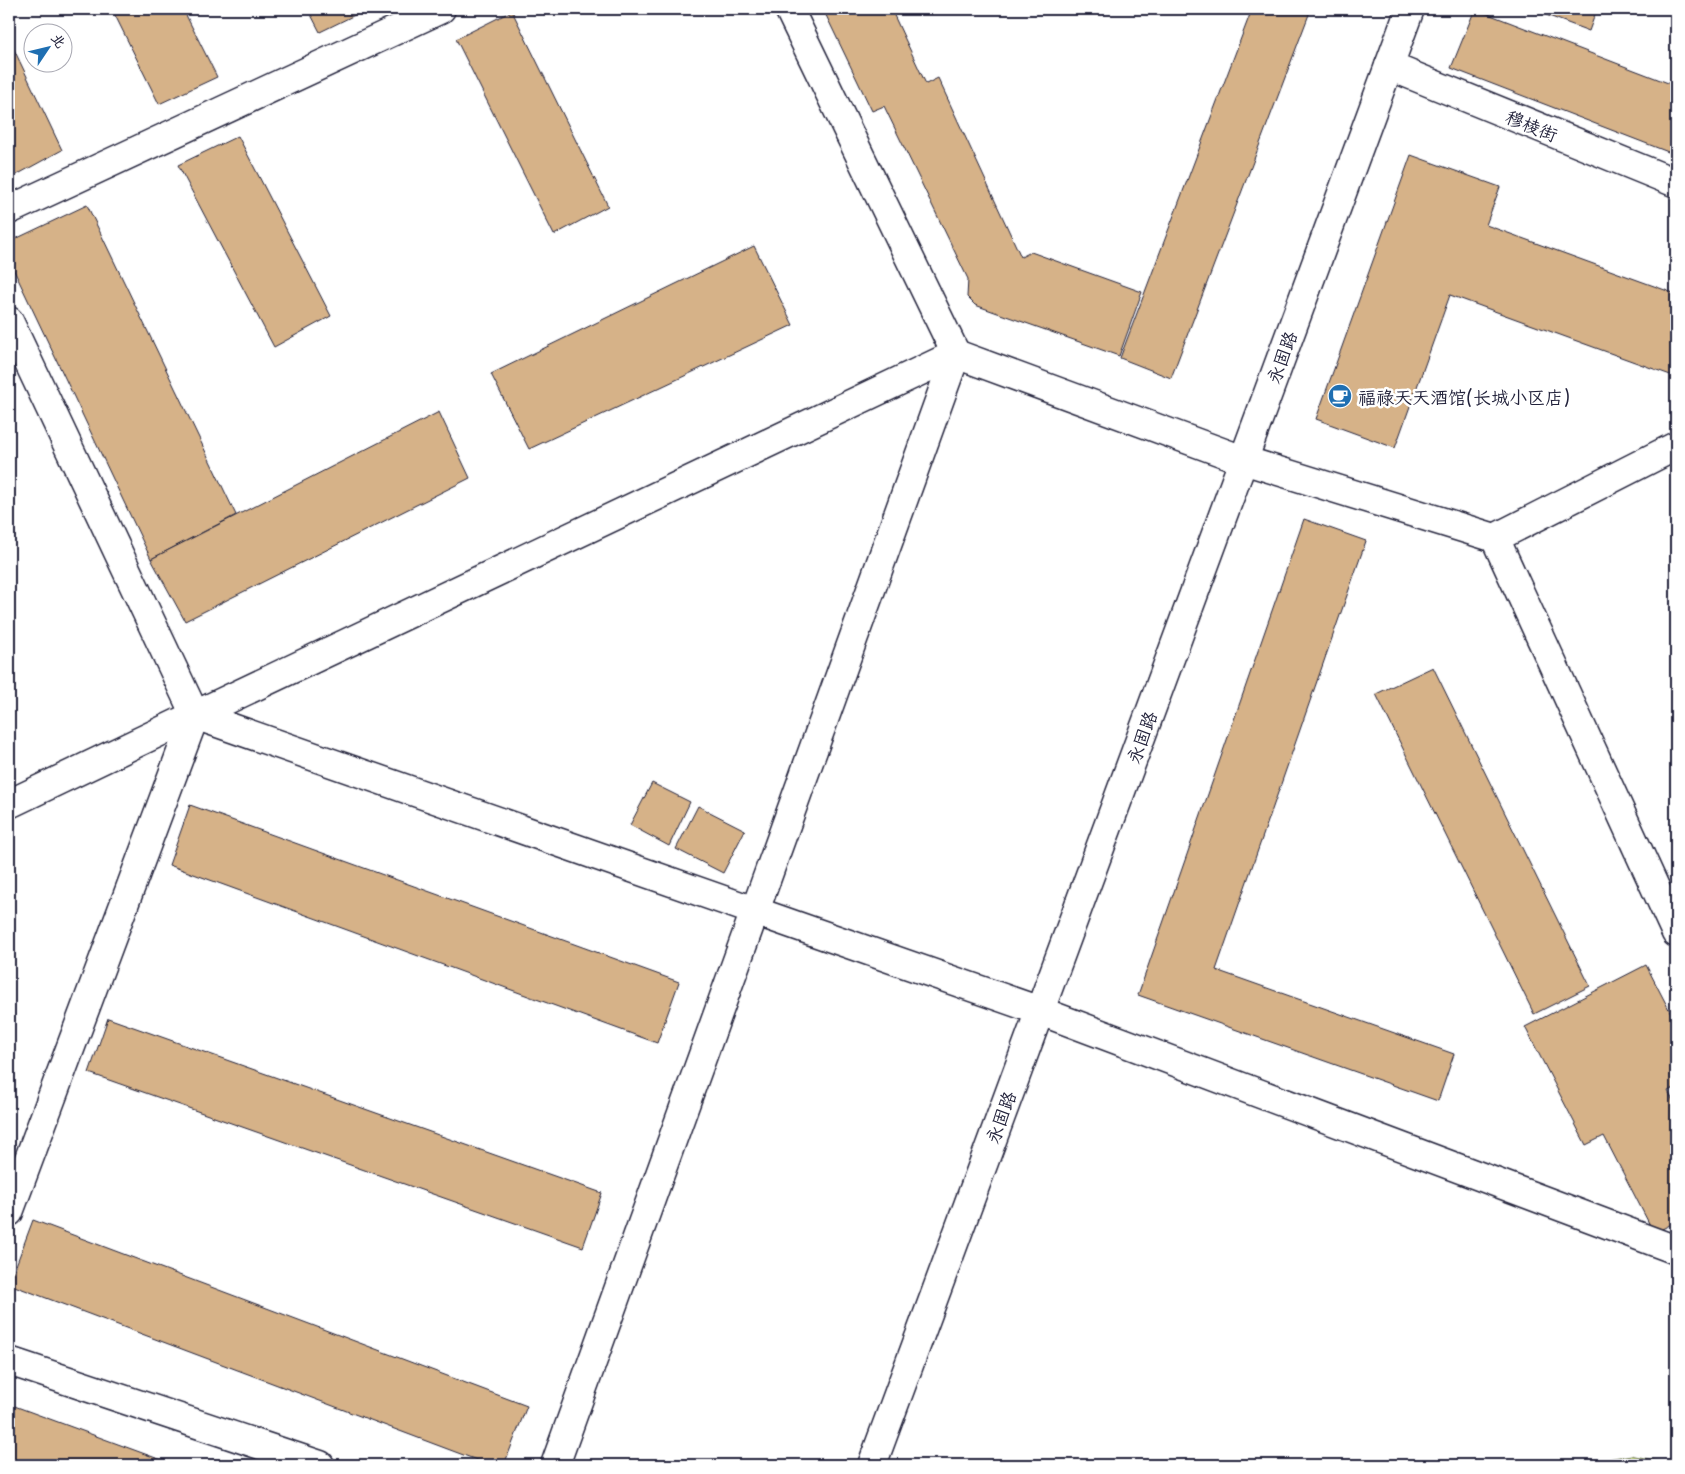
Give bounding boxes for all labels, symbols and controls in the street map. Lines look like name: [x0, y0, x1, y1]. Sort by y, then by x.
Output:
north arrow: [22, 22, 72, 72]
text: 北: [46, 29, 72, 52]
street label: 穆棱街: [1502, 102, 1562, 148]
street label: 永固路: [1259, 327, 1303, 387]
cafe icon: 福禄天天酒馆(长城小区店): [1327, 383, 1353, 409]
place label: 福禄天天酒馆(长城小区店): [1358, 383, 1570, 410]
street label: 永固路: [1119, 707, 1163, 767]
street label: 永固路: [978, 1087, 1022, 1147]

